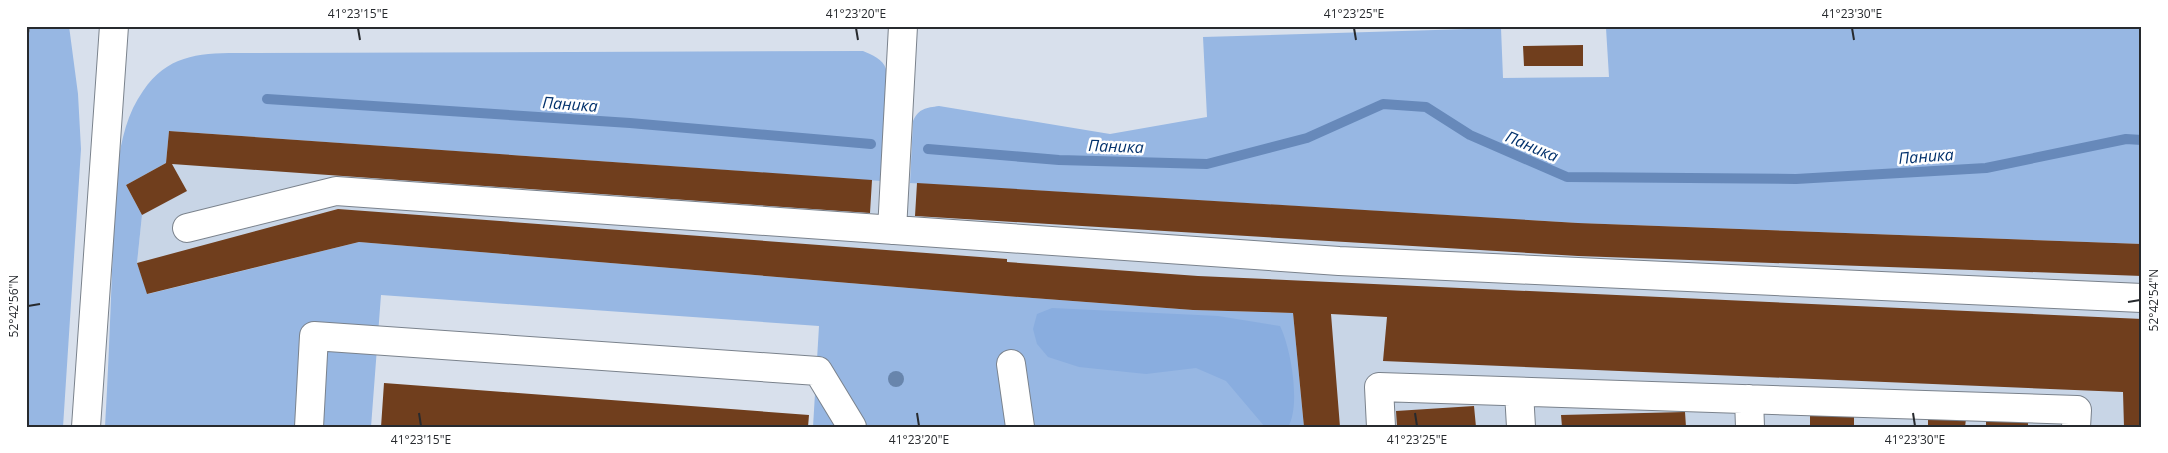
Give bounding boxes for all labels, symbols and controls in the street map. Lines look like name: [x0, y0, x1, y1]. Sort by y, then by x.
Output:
text: 41°23'15"E: [328, 5, 388, 22]
text: 41°23'20"E: [826, 5, 886, 22]
text: 41°23'25"E: [1324, 5, 1384, 22]
text: 41°23'30"E: [1822, 5, 1882, 22]
water label: Паника: [542, 91, 598, 117]
water label: Паника: [1502, 125, 1562, 167]
water label: Паника: [1088, 134, 1144, 158]
water label: Паника: [1898, 143, 1954, 169]
text: 52°42'54"N: [2145, 269, 2162, 331]
text: 52°42'56"N: [5, 275, 22, 337]
text: 41°23'15"E: [391, 431, 451, 448]
text: 41°23'20"E: [889, 431, 949, 448]
text: 41°23'25"E: [1387, 431, 1447, 448]
text: 41°23'30"E: [1885, 431, 1945, 448]

